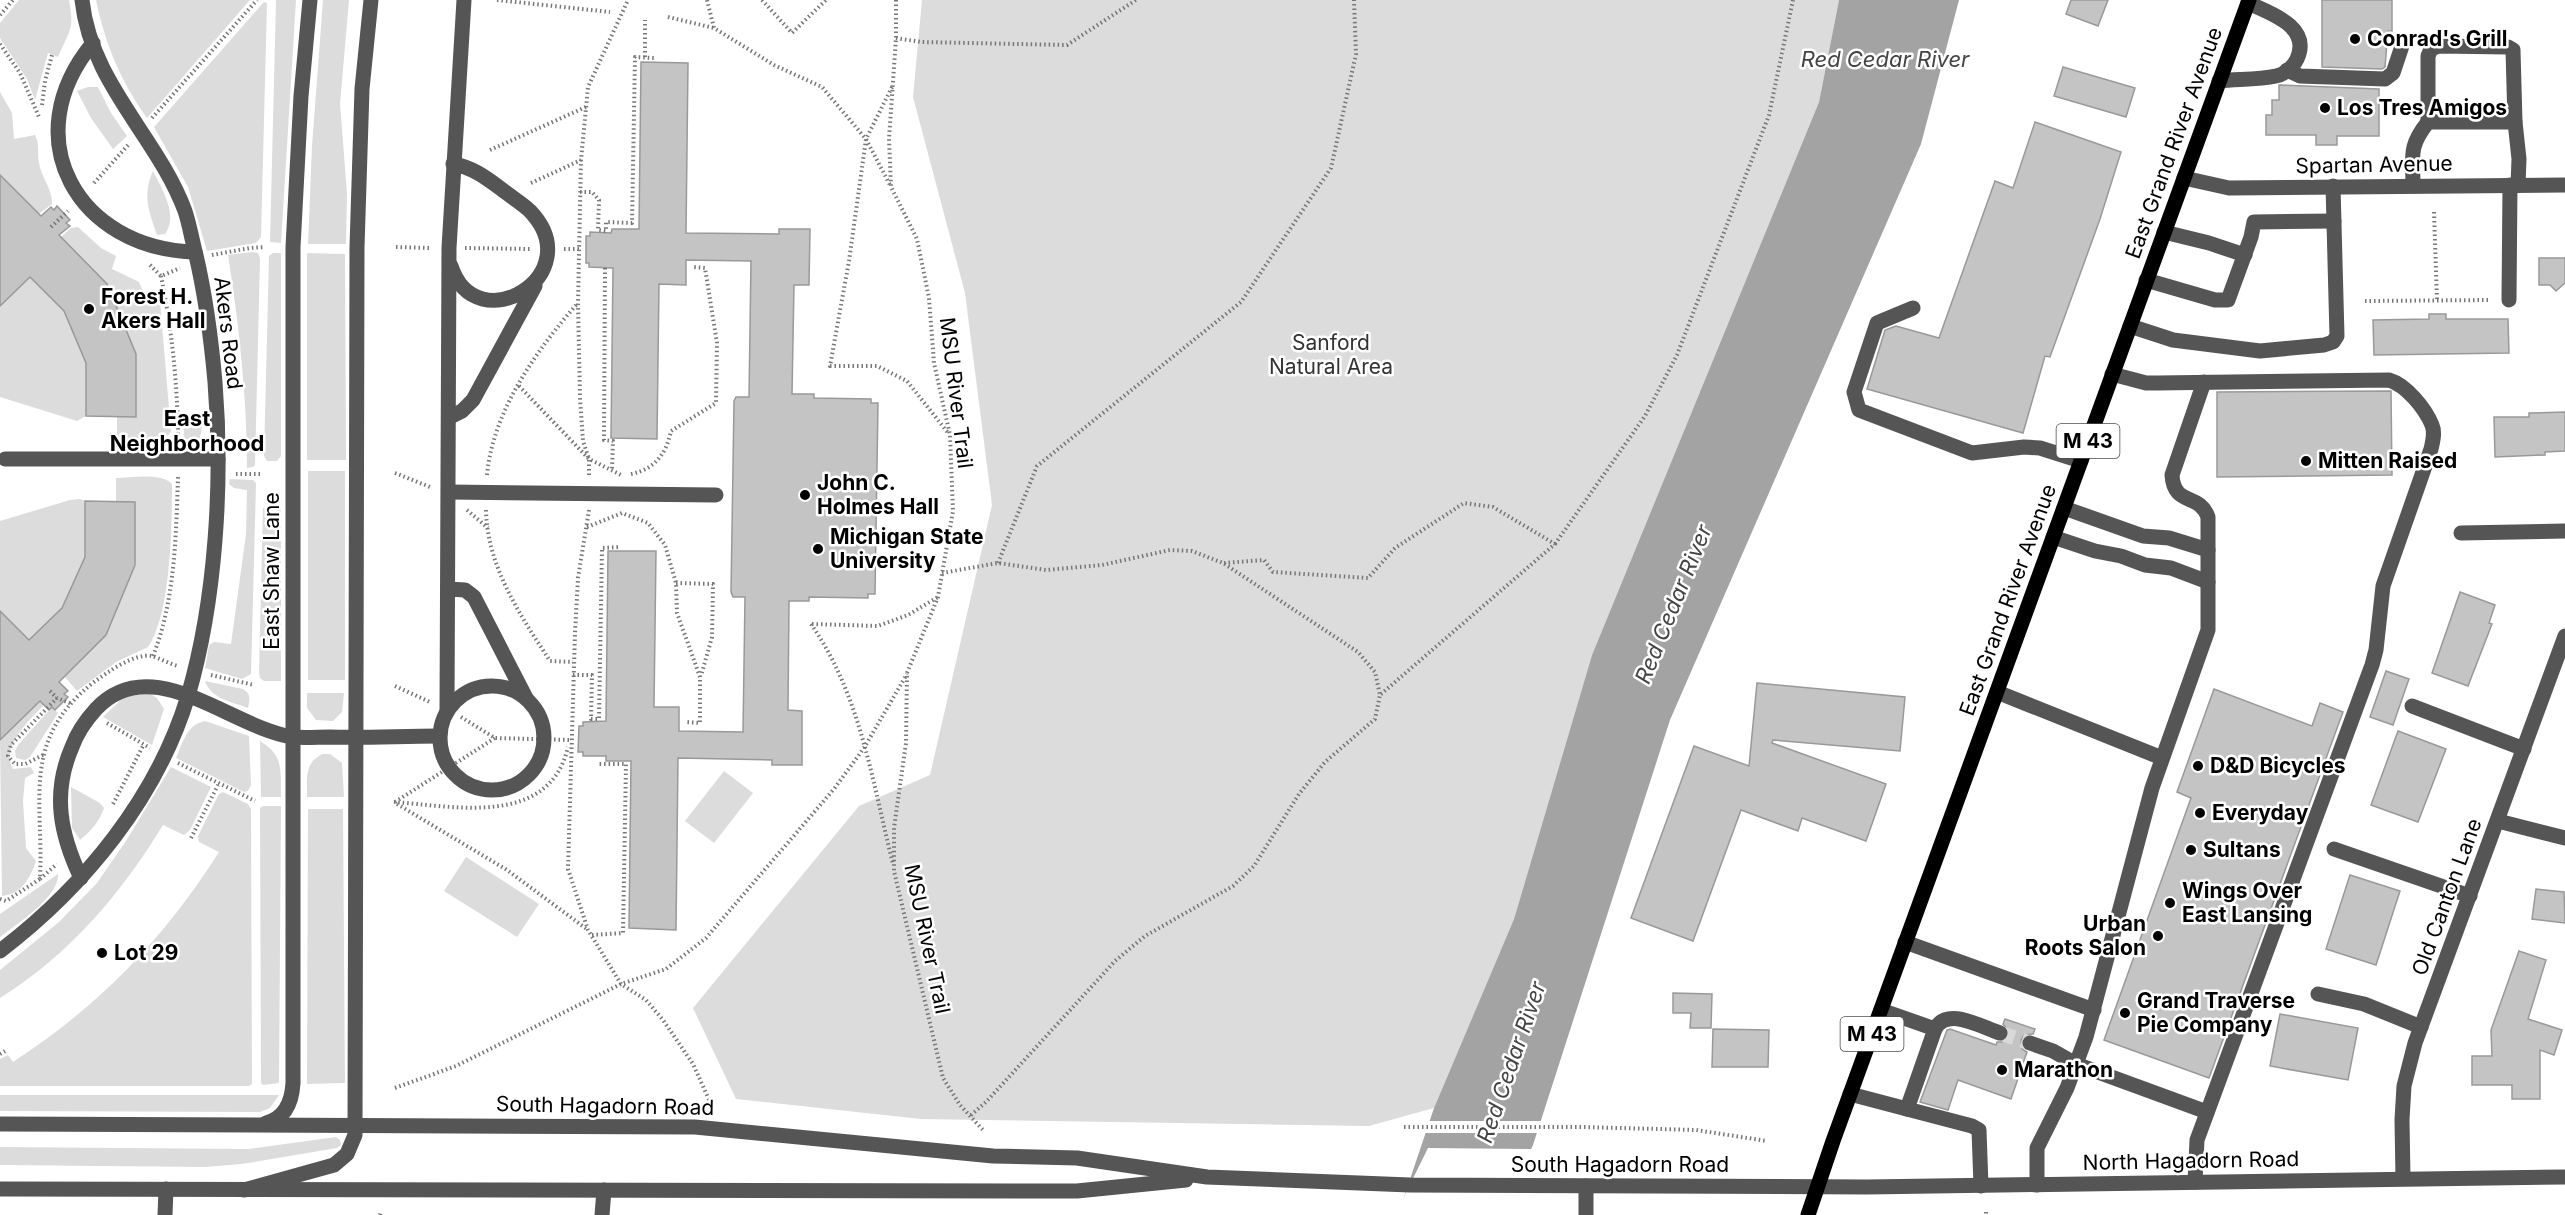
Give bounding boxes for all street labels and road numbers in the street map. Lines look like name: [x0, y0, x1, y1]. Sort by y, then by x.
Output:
street label: East Grand River Avenue: [2120, 24, 2227, 262]
street label: Spartan Avenue: [2295, 151, 2453, 178]
street label: Akers Road: [209, 275, 248, 391]
street label: MSU River Trail: [935, 316, 978, 470]
road number: M 43: [2056, 424, 2120, 458]
street label: East Grand River Avenue: [1954, 481, 2061, 719]
street label: East Shaw Lane: [259, 492, 284, 650]
street label: Old Canton Lane: [2407, 815, 2487, 979]
street label: MSU River Trail: [899, 862, 956, 1016]
road number: M 43: [1840, 1017, 1904, 1051]
street label: South Hagadorn Road: [496, 1091, 714, 1120]
street label: North Hagadorn Road: [2083, 1146, 2299, 1175]
street label: South Hagadorn Road: [1511, 1152, 1729, 1177]

